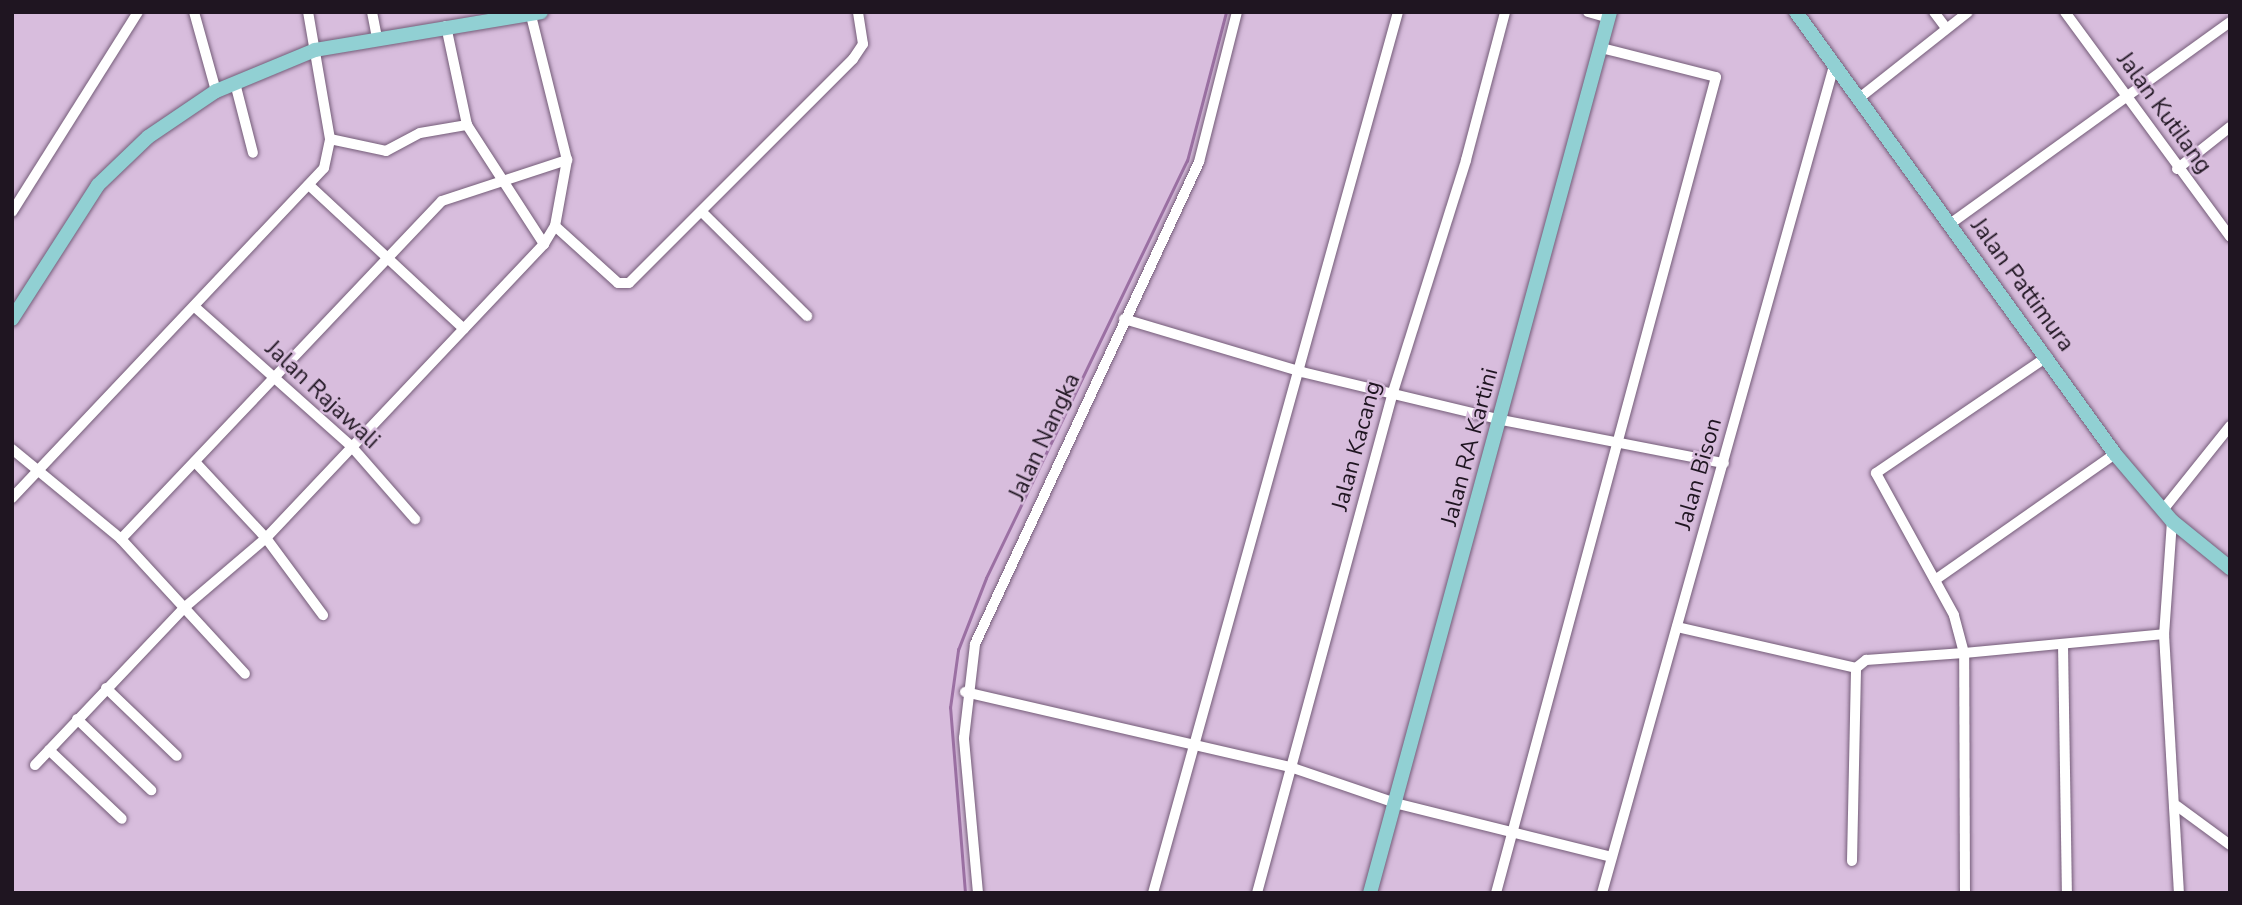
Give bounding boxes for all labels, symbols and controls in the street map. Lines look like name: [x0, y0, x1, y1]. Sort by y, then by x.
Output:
street label: Jalan Kutilang: [2111, 47, 2217, 179]
street label: Jalan Pattimura: [1964, 213, 2080, 357]
street label: Jalan Rajawali: [259, 335, 385, 455]
street label: Jalan RA Kartini: [1436, 365, 1504, 529]
street label: Jalan Nangka: [1004, 369, 1086, 505]
street label: Jalan Kacang: [1326, 378, 1388, 514]
street label: Jalan Bison: [1670, 415, 1728, 533]

